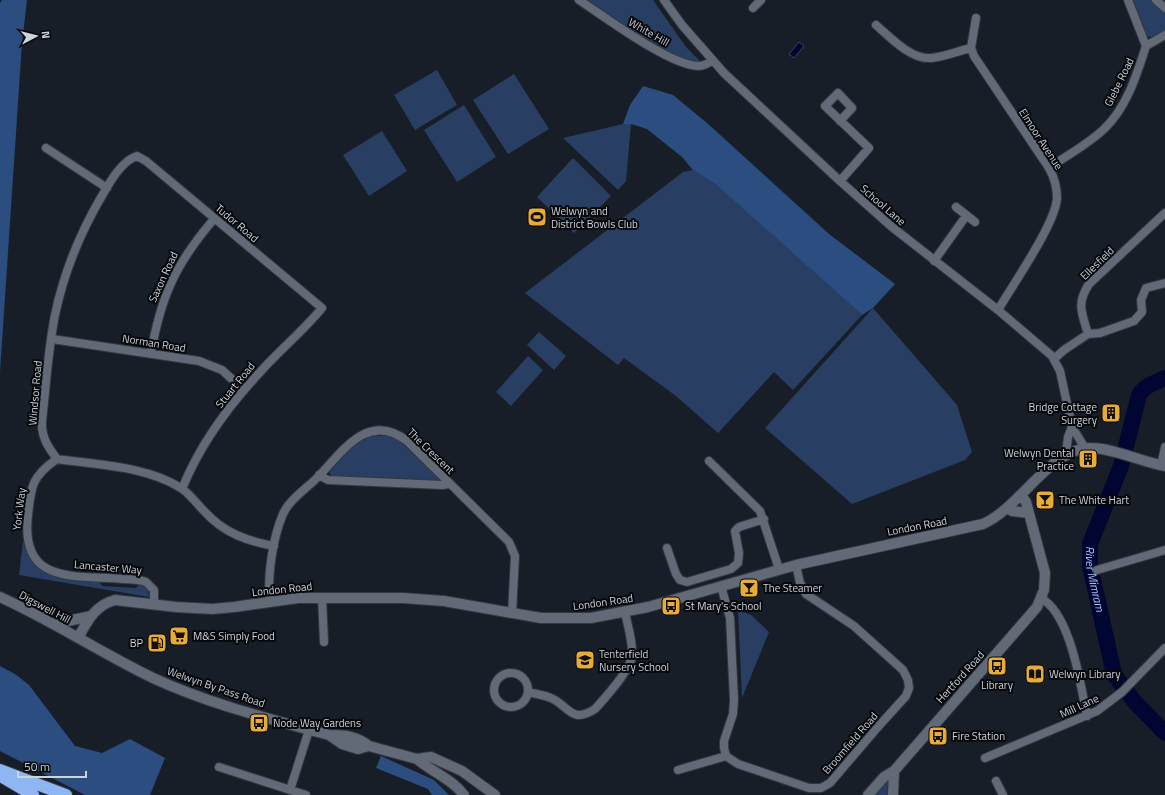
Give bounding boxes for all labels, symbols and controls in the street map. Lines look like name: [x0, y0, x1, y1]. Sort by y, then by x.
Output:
street label: White Hill: [626, 14, 672, 50]
north arrow: [16, 16, 56, 56]
text: N: [38, 30, 54, 40]
street label: Glebe Road: [1100, 55, 1138, 109]
street label: Elmoor Avenue: [1015, 105, 1067, 173]
street label: School Lane: [857, 181, 910, 230]
street label: Tudor Road: [212, 200, 262, 246]
place label: Welwyn and District Bowls Club: [551, 203, 638, 232]
sports icon: Welwyn and District Bowls Club: [526, 206, 548, 228]
street label: Ellesfield: [1076, 243, 1118, 283]
street label: Saxon Road: [144, 249, 182, 305]
street label: Norman Road: [121, 330, 187, 356]
street label: Stuart Road: [211, 358, 259, 411]
street label: Windsor Road: [24, 360, 46, 426]
place label: Bridge Cottage Surgery: [1028, 399, 1098, 428]
building icon: Bridge Cottage Surgery: [1100, 402, 1122, 424]
street label: The Crescent: [404, 424, 458, 478]
place label: Welwyn Dental Practice: [1004, 445, 1074, 474]
building icon: Welwyn Dental Practice: [1077, 448, 1099, 470]
street label: York Way: [8, 486, 30, 531]
bar icon: The White Hart: [1034, 489, 1056, 511]
place label: The White Hart: [1059, 492, 1129, 508]
street label: London Road: [886, 512, 948, 540]
water label: River Mimram: [1081, 546, 1110, 614]
street label: Lancaster Way: [73, 556, 143, 578]
bar icon: The Steamer: [738, 577, 760, 599]
street label: London Road: [251, 578, 313, 600]
place label: The Steamer: [763, 580, 822, 596]
street label: Digswell Hill: [16, 587, 74, 627]
street label: London Road: [572, 590, 634, 614]
bus stop icon: St Mary's School: [660, 595, 682, 617]
place label: St Mary's School: [685, 598, 762, 614]
supermarket icon: M&S Simply Food: [168, 625, 190, 647]
place label: M&S Simply Food: [193, 628, 275, 644]
fuel station icon: BP: [146, 632, 168, 654]
place label: BP: [130, 635, 143, 651]
place label: Tenterfield Nursery School: [599, 646, 669, 675]
street label: Hertford Road: [932, 647, 988, 707]
school or university icon: Tenterfield Nursery School: [574, 649, 596, 671]
bus stop icon: Library: [986, 655, 1008, 677]
street label: Welwyn By Pass Road: [165, 663, 267, 711]
library icon: Welwyn Library: [1024, 663, 1046, 685]
place label: Welwyn Library: [1049, 666, 1121, 682]
place label: Library: [981, 677, 1014, 693]
street label: Mill Lane: [1057, 690, 1102, 722]
street label: Broomfield Road: [819, 708, 882, 777]
bus stop icon: Node Way Gardens: [248, 712, 270, 734]
place label: Node Way Gardens: [273, 715, 361, 731]
bus stop icon: Fire Station: [927, 725, 949, 747]
place label: Fire Station: [952, 728, 1005, 744]
scale bar: [18, 753, 86, 779]
text: 50 m: [24, 757, 50, 776]

